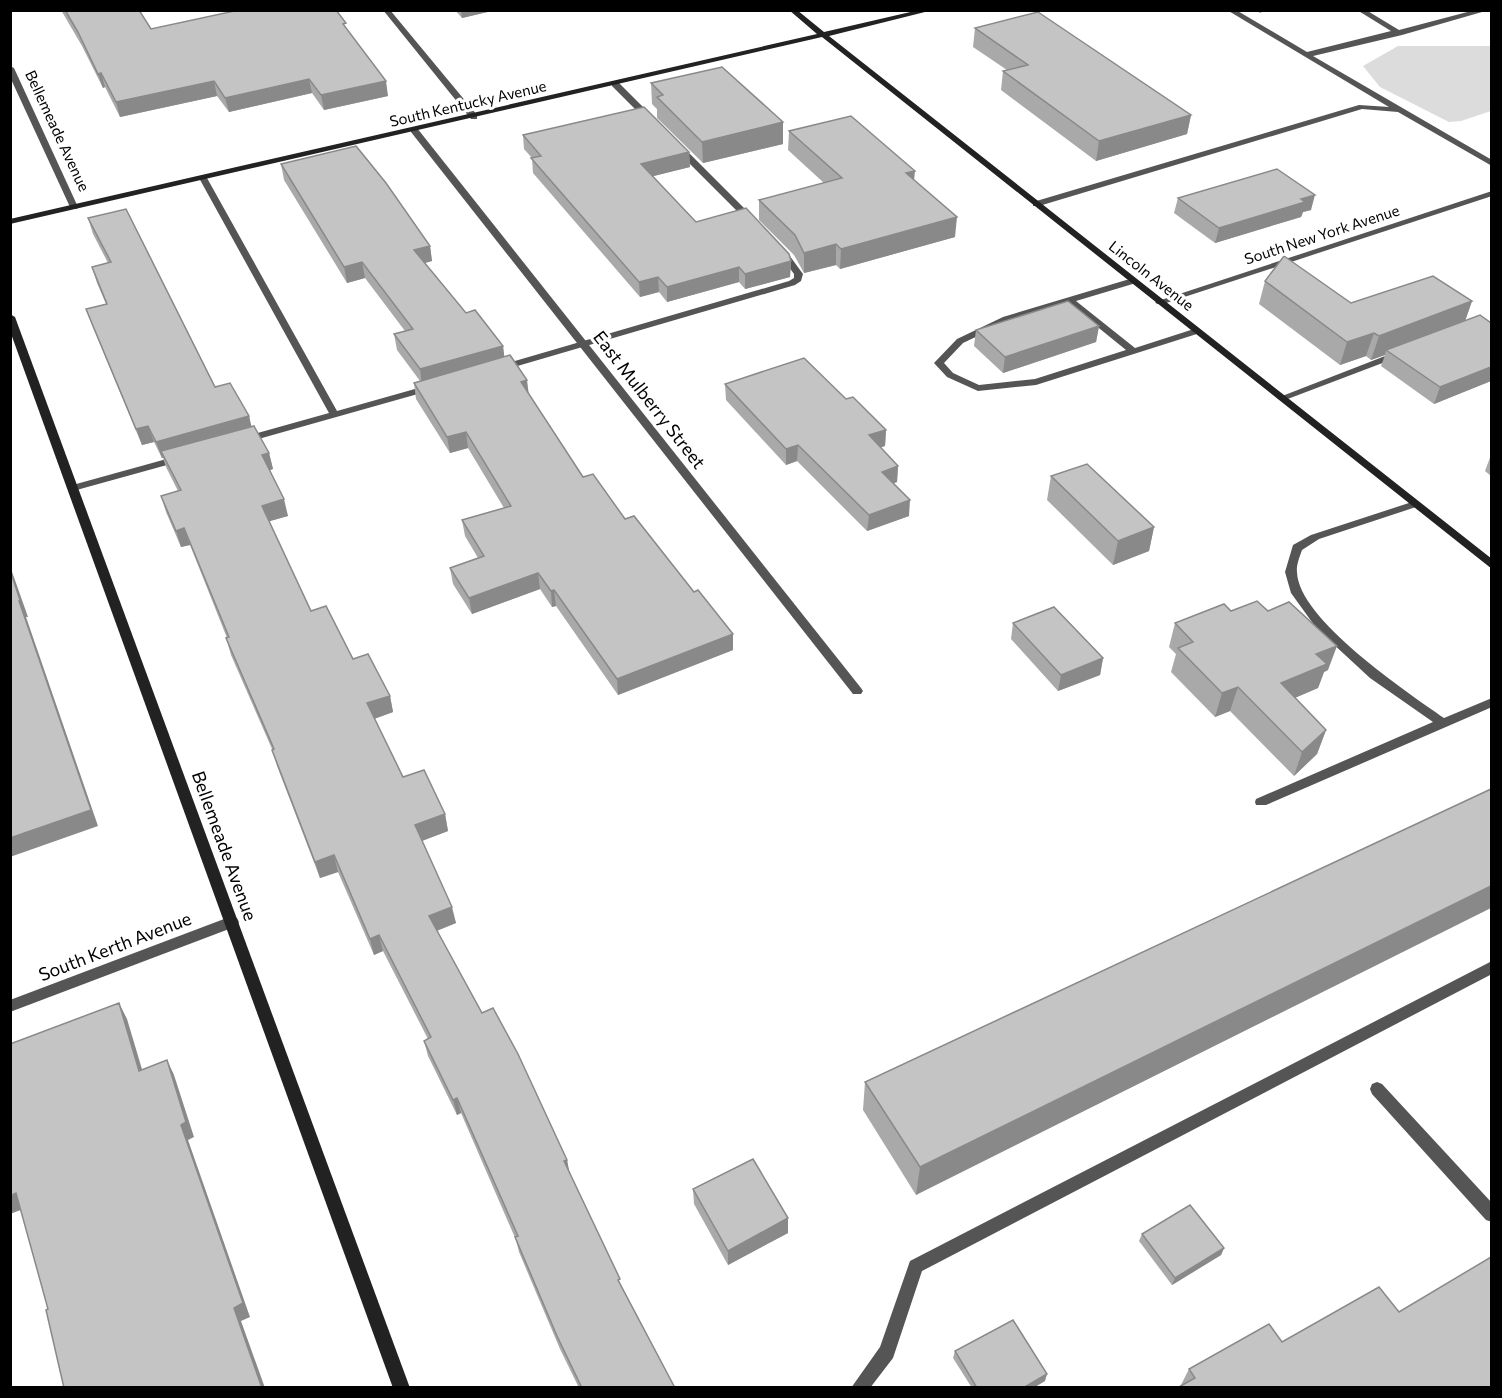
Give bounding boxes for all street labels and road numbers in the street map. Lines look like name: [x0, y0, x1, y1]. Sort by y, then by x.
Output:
street label: Bellemeade Avenue: [22, 67, 94, 194]
street label: South Kentucky Avenue: [388, 76, 548, 130]
street label: South New York Avenue: [1242, 200, 1402, 268]
street label: Lincoln Avenue: [1106, 237, 1198, 314]
street label: East Mulberry Street: [589, 326, 710, 473]
street label: Bellemeade Avenue: [188, 768, 262, 924]
street label: South Kerth Avenue: [35, 907, 194, 985]

